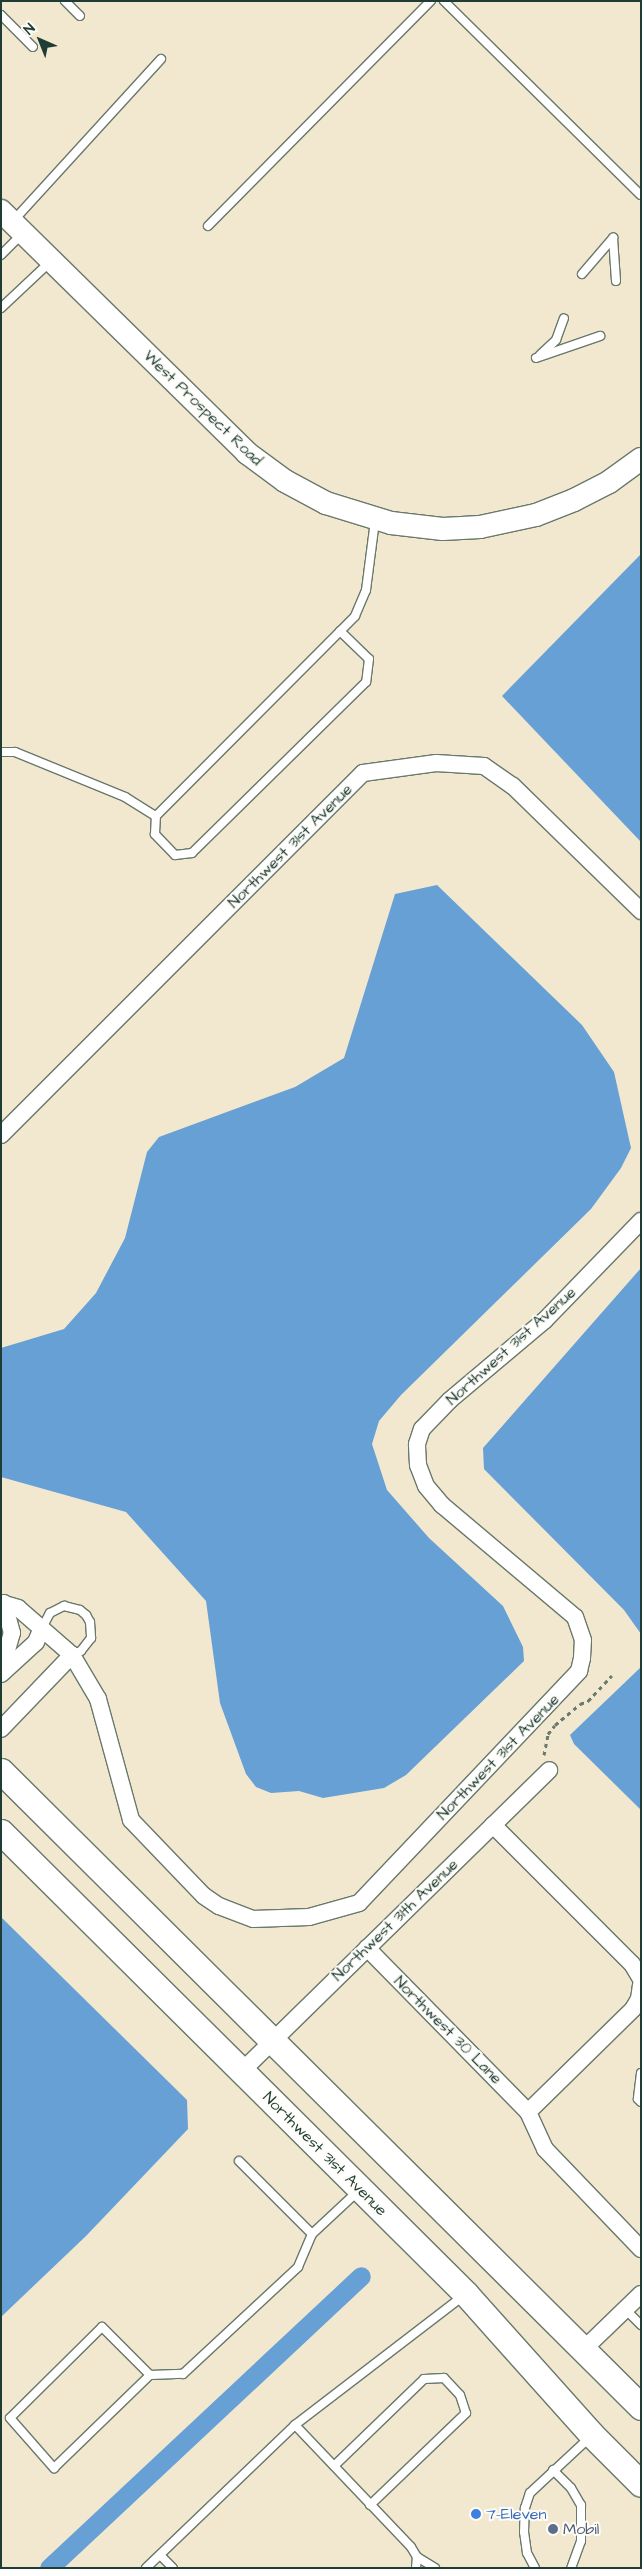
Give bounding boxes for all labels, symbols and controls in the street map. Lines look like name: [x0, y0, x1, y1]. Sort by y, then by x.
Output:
north arrow: [15, 15, 65, 65]
text: N: [19, 19, 40, 39]
street label: West Prospect Road: [140, 346, 266, 470]
street label: Northwest 31st Avenue: [224, 780, 356, 912]
street label: Northwest 31st Avenue: [442, 1283, 580, 1409]
street label: Northwest 31st Avenue: [433, 1690, 563, 1824]
street label: Northwest 31th Avenue: [328, 1855, 462, 1985]
street label: Northwest 30 Lane: [390, 1972, 506, 2088]
street label: Northwest 31st Avenue: [259, 2088, 391, 2220]
place label: 7-Eleven: [486, 2504, 546, 2524]
marker: 7-Eleven: [470, 2508, 482, 2520]
place label: Mobil: [563, 2519, 599, 2539]
marker: Mobil: [547, 2523, 559, 2535]

